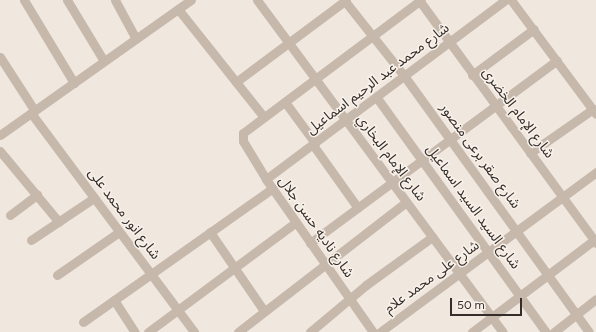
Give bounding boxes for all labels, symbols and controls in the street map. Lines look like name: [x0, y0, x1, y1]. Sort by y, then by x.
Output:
street label: شارع محمد عبد الرحيم اسماعيل: [303, 20, 453, 138]
street label: شارع الإمام الخضرى: [478, 64, 558, 162]
street label: شارع صقر برعى منصور: [436, 100, 524, 212]
street label: شارع الإمام البخاري: [353, 111, 429, 205]
street label: شارع السيد السيد اسماعيل: [422, 142, 524, 272]
street label: شارع انور محمد على: [84, 165, 164, 263]
street label: شارع ناديه حسن جلال: [275, 173, 357, 281]
street label: شارع على محمد علام: [381, 237, 483, 317]
scale bar: [452, 290, 524, 316]
text: 50 m: [457, 298, 485, 312]

